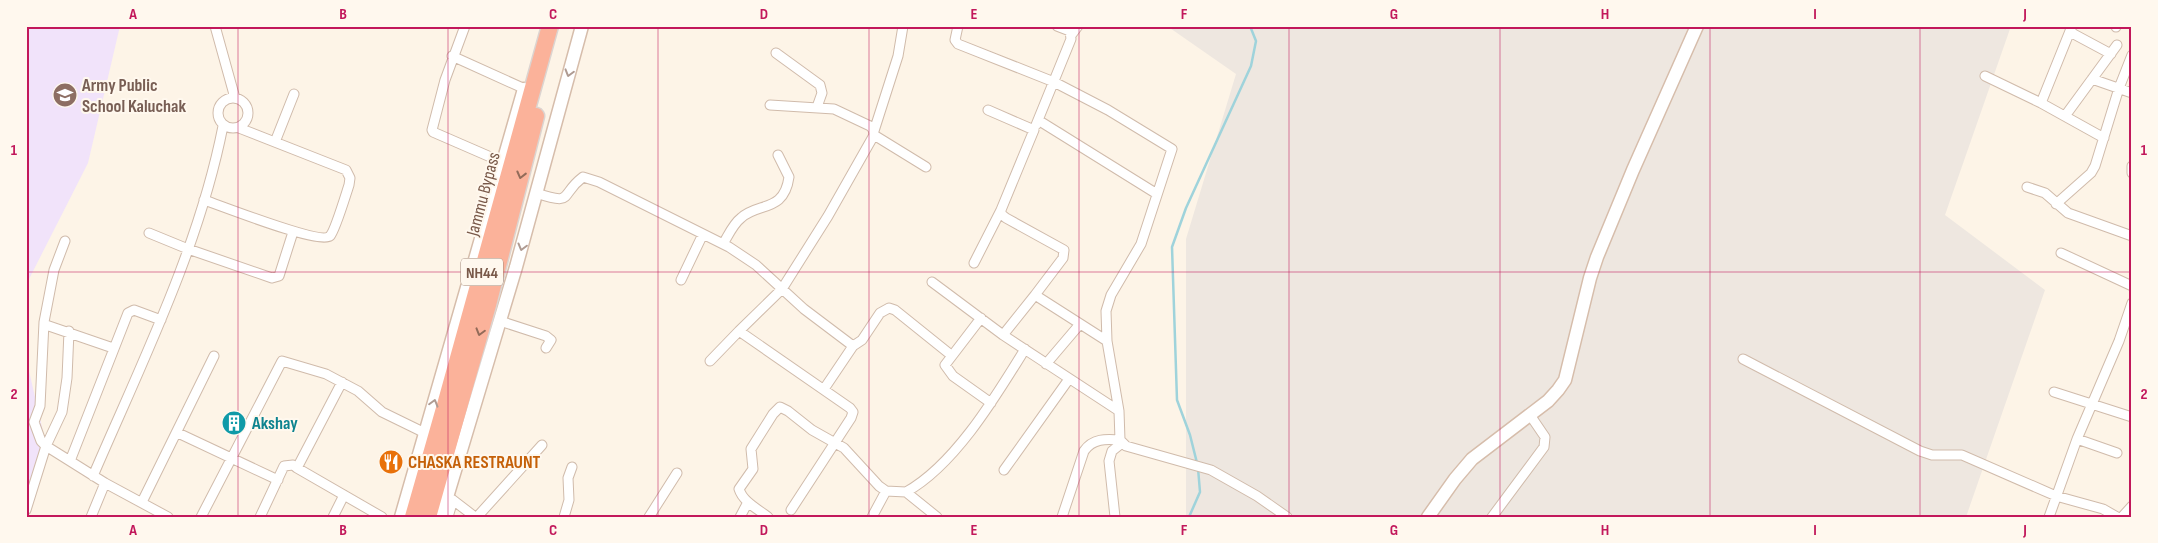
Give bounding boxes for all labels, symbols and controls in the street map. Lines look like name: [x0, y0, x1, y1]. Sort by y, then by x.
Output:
text: A: [128, 5, 137, 24]
text: B: [339, 5, 347, 24]
text: C: [549, 5, 557, 24]
text: D: [760, 5, 768, 24]
text: E: [971, 5, 978, 24]
text: F: [1181, 5, 1188, 24]
text: G: [1390, 5, 1398, 24]
text: H: [1601, 5, 1609, 24]
text: I: [1813, 5, 1817, 24]
text: J: [2022, 5, 2027, 24]
one-way arrow: [564, 69, 574, 77]
place label: Army Public School Kaluchak: [81, 75, 186, 117]
school or university icon: Army Public School Kaluchak: [52, 82, 78, 108]
text: 1: [11, 141, 18, 160]
text: 1: [2141, 141, 2148, 160]
street label: Jammu Bypass: [462, 150, 505, 239]
one-way arrow: [516, 171, 527, 180]
one-way arrow: [517, 242, 527, 250]
road number: NH44: [461, 258, 503, 286]
one-way arrow: [476, 328, 486, 336]
text: 2: [10, 385, 18, 404]
text: 2: [2140, 385, 2148, 404]
one-way arrow: [428, 399, 438, 407]
building icon: Akshay: [221, 410, 247, 436]
place label: Akshay: [251, 413, 298, 434]
restaurant icon: CHASKA RESTRAUNT: [378, 449, 404, 475]
place label: CHASKA RESTRAUNT: [408, 452, 541, 473]
text: A: [128, 521, 137, 540]
text: B: [339, 521, 347, 540]
text: C: [549, 521, 557, 540]
text: D: [760, 521, 768, 540]
text: E: [971, 521, 978, 540]
text: F: [1181, 521, 1188, 540]
text: G: [1390, 521, 1398, 540]
text: H: [1601, 521, 1609, 540]
text: I: [1813, 521, 1817, 540]
text: J: [2022, 521, 2027, 540]

